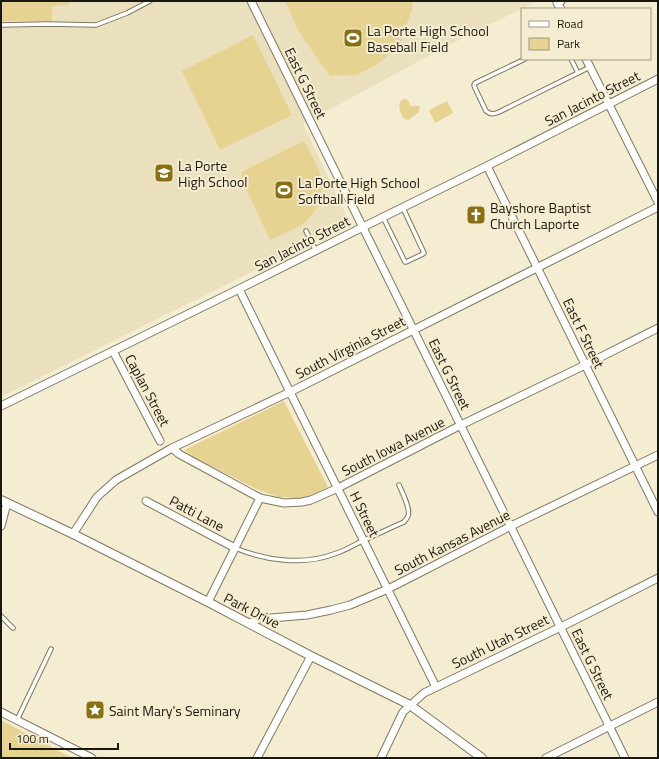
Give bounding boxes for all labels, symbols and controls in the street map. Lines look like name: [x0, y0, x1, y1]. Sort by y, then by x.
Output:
legend: [521, 8, 651, 60]
text: Road: [557, 14, 583, 33]
place label: La Porte High School Baseball Field: [367, 20, 489, 57]
sports icon: La Porte High School Baseball Field: [342, 27, 364, 49]
text: Park: [557, 34, 580, 53]
street label: East G Street: [280, 44, 332, 122]
street label: San Jacinto Street: [541, 65, 643, 131]
place label: La Porte High School: [178, 155, 248, 192]
school or university icon: La Porte High School: [153, 162, 175, 184]
place label: La Porte High School Softball Field: [298, 172, 420, 209]
sports icon: La Porte High School Softball Field: [273, 179, 295, 201]
place label: Bayshore Baptist Church Laporte: [490, 197, 591, 234]
church icon: Bayshore Baptist Church Laporte: [465, 204, 487, 226]
street label: San Jacinto Street: [251, 210, 353, 276]
street label: East F Street: [558, 294, 610, 372]
street label: South Virginia Street: [291, 310, 409, 384]
street label: East G Street: [424, 335, 476, 413]
street label: Caplan Street: [120, 350, 176, 430]
street label: South Iowa Avenue: [338, 411, 448, 481]
street label: H Street: [345, 488, 385, 541]
street label: Patti Lane: [166, 490, 228, 536]
street label: South Kansas Avenue: [391, 504, 513, 580]
street label: Park Drive: [220, 587, 284, 633]
street label: South Utah Street: [448, 608, 552, 674]
street label: East G Street: [567, 625, 619, 703]
place icon: Saint Mary's Seminary: [84, 699, 106, 721]
place label: Saint Mary's Seminary: [109, 700, 241, 721]
scale bar: [10, 725, 118, 751]
text: 100 m: [16, 729, 49, 748]

